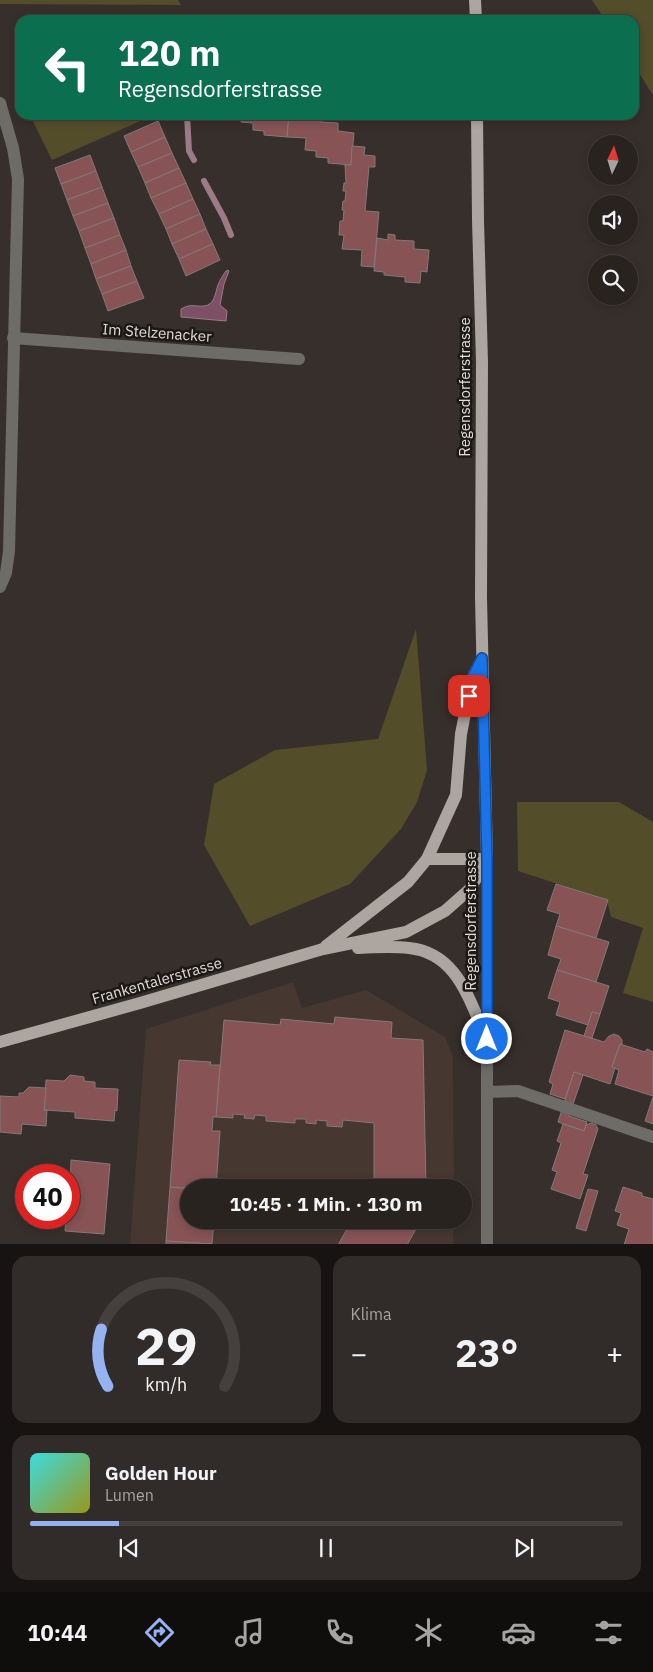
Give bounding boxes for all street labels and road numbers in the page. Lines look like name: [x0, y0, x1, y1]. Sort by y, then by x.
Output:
street label: Regensdorferstrasse: [455, 317, 474, 457]
street label: Im Stelzenacker: [102, 319, 213, 346]
street label: Regensdorferstrasse: [461, 851, 480, 991]
street label: Frankentalerstrasse: [90, 953, 224, 1008]

